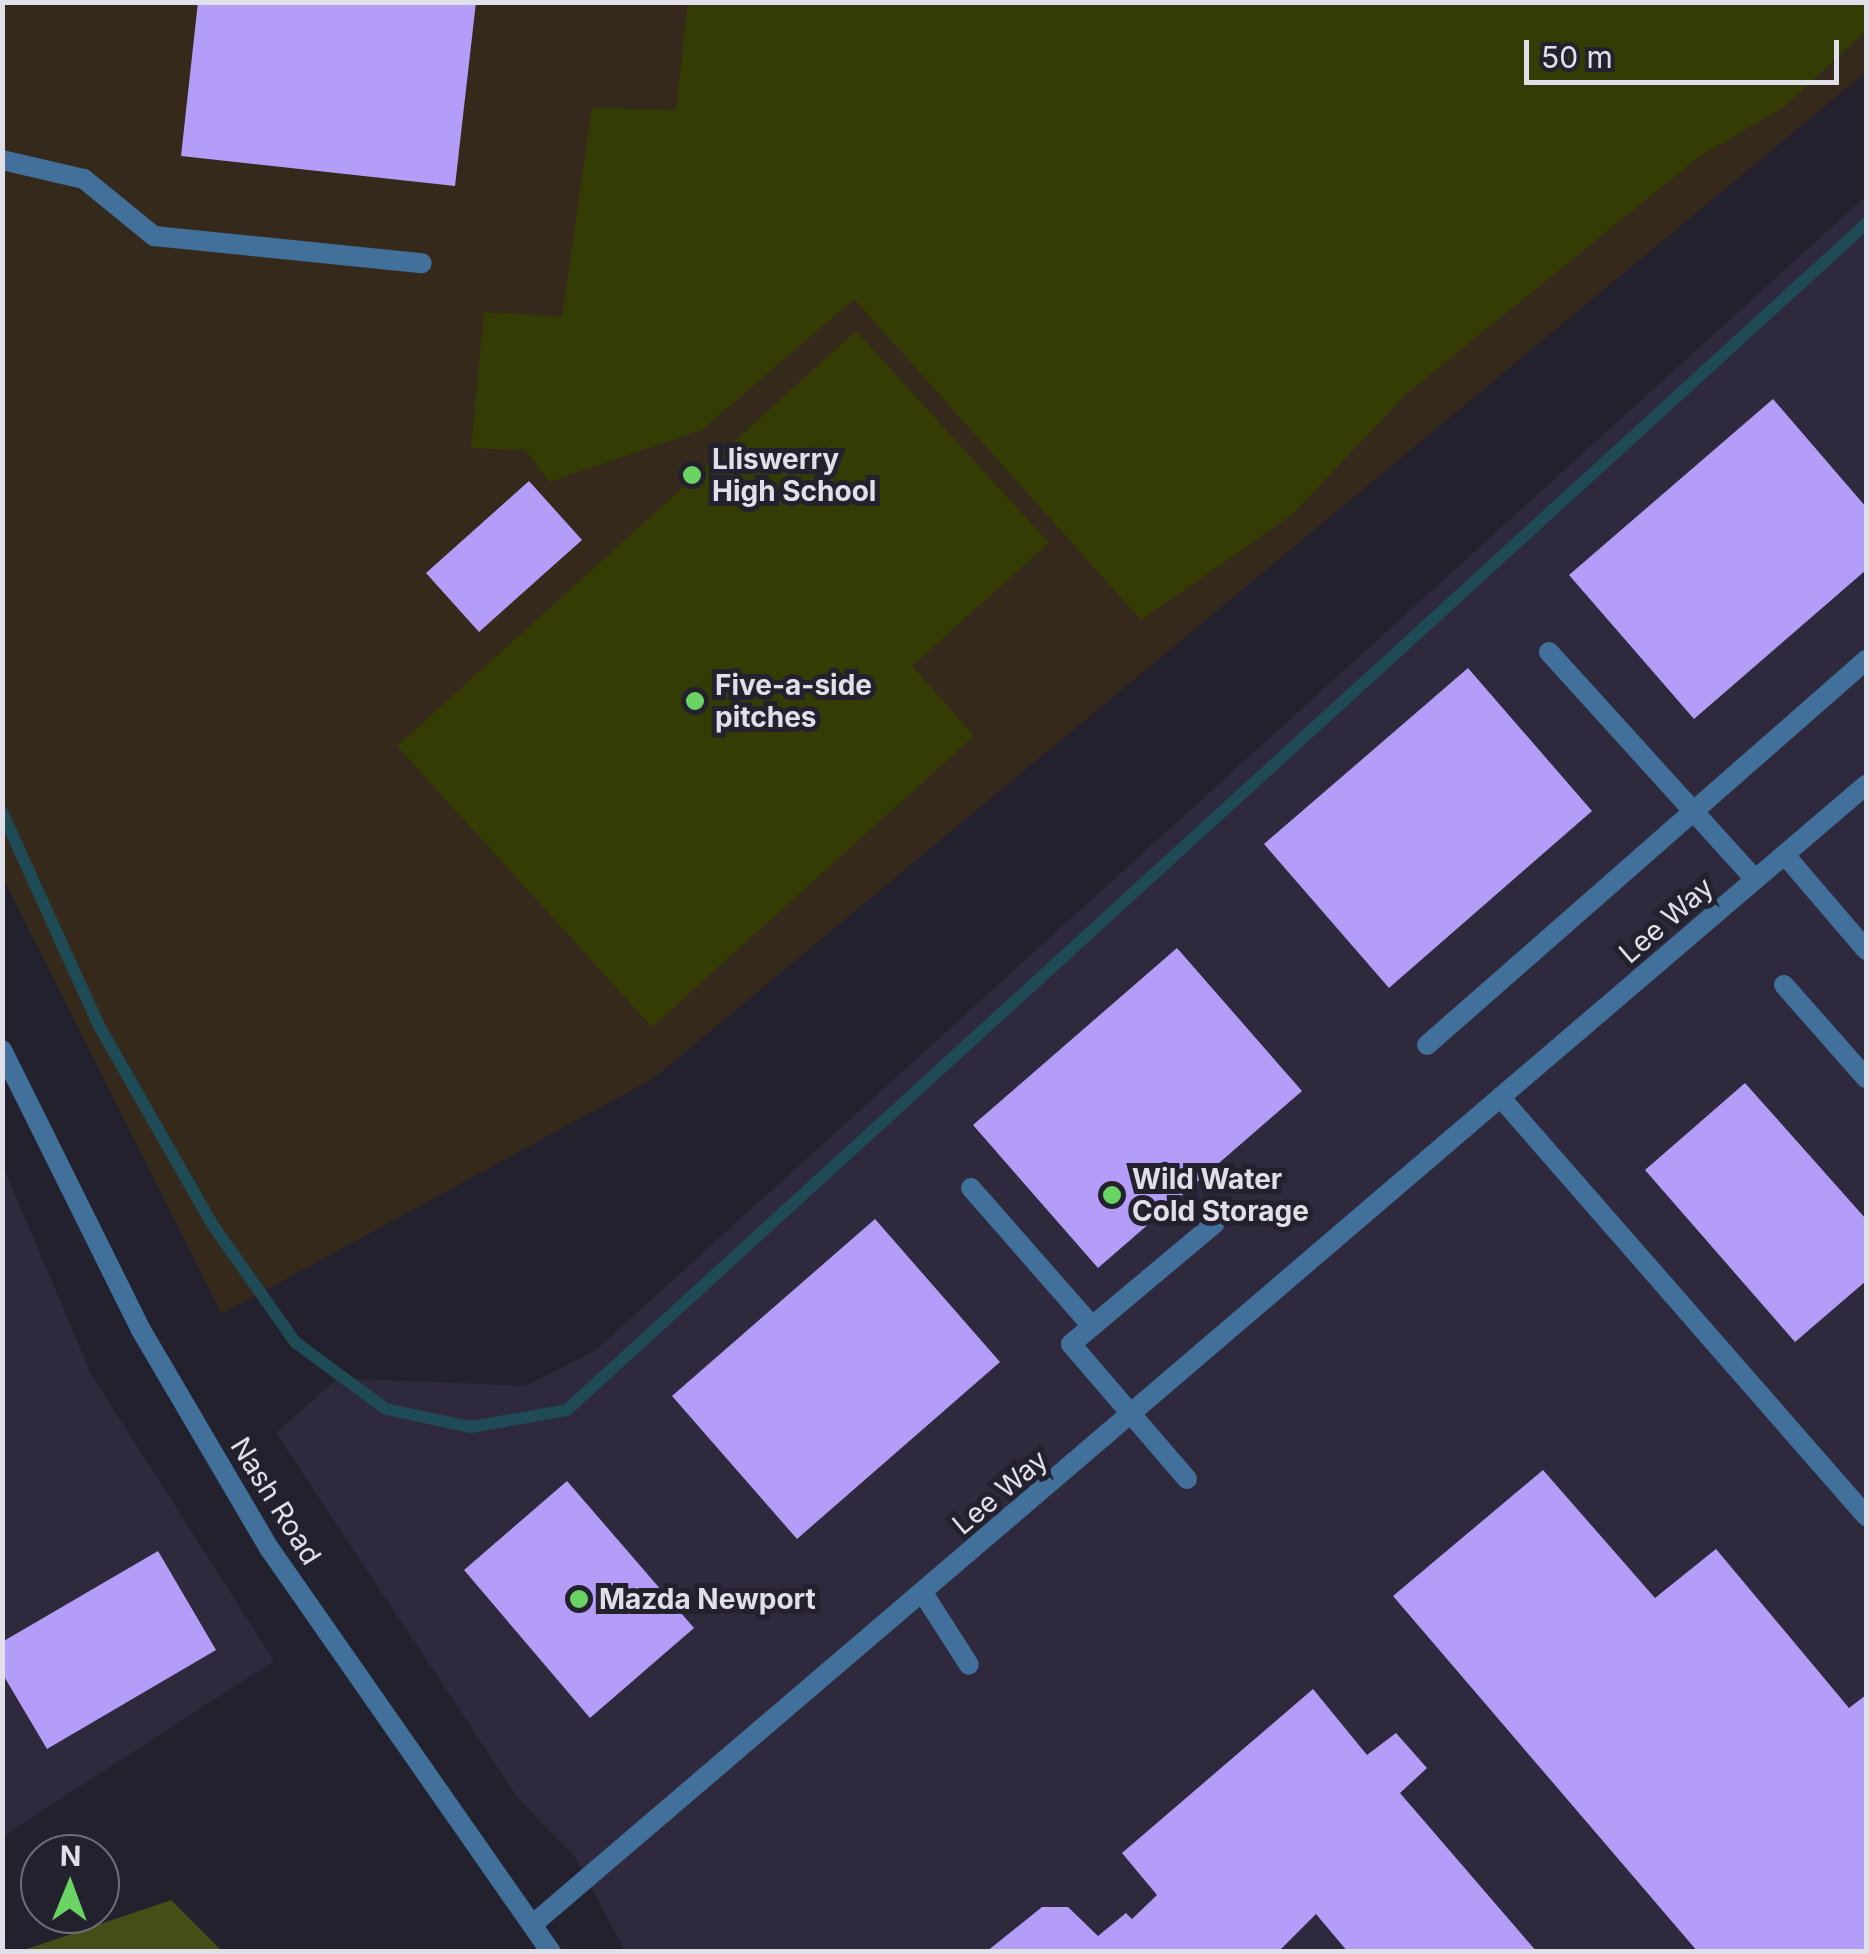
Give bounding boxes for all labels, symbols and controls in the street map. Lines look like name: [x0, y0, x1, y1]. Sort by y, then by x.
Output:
scale bar: [1529, 20, 1844, 82]
text: 50 m: [1541, 39, 1613, 75]
place label: Lliswerry High School: [712, 442, 876, 508]
marker: Lliswerry High School: [681, 464, 703, 486]
place label: Five-a-side pitches: [715, 668, 872, 734]
marker: Five-a-side pitches: [684, 690, 706, 712]
street label: Lee Way: [1612, 870, 1720, 970]
place label: Wild Water Cold Storage: [1132, 1162, 1309, 1228]
marker: Wild Water Cold Storage: [1101, 1184, 1123, 1206]
street label: Nash Road: [224, 1431, 328, 1571]
street label: Lee Way: [946, 1443, 1054, 1541]
place label: Mazda Newport: [599, 1582, 816, 1616]
marker: Mazda Newport: [568, 1588, 590, 1610]
north arrow: [20, 1834, 120, 1934]
text: N: [60, 1839, 81, 1873]

